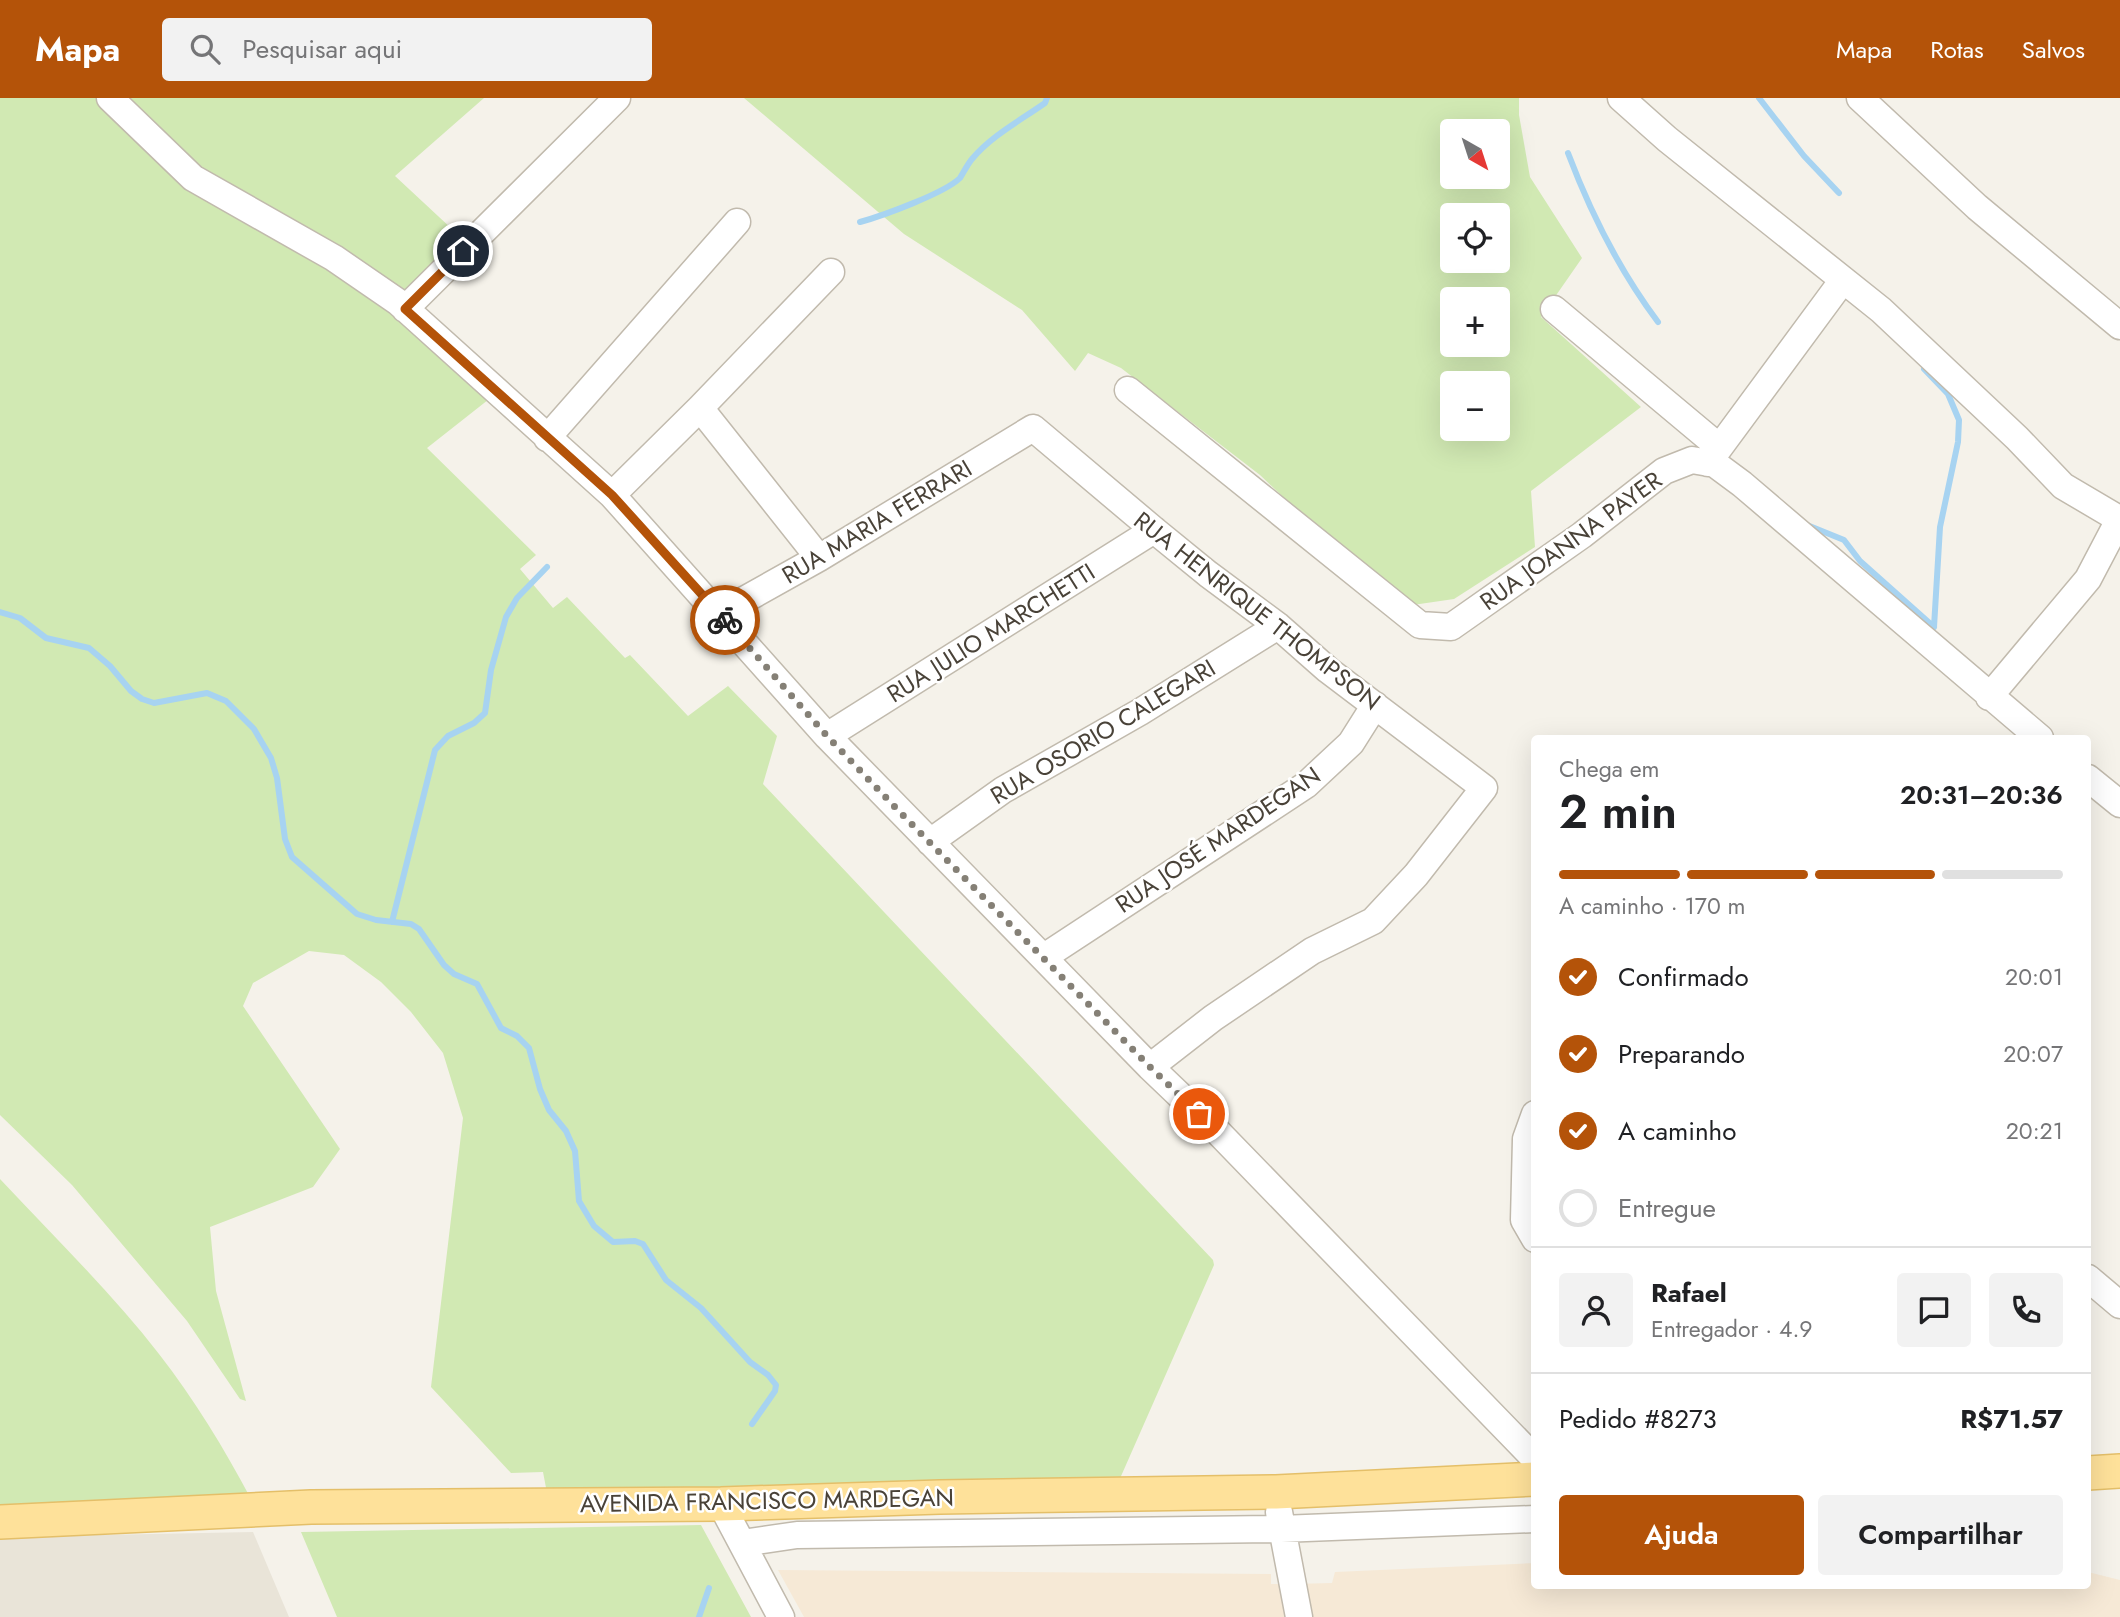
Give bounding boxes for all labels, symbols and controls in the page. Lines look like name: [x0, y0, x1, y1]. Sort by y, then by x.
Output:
search box: [162, 18, 652, 81]
text: Mapa: [35, 26, 120, 73]
icon: search: [186, 30, 224, 68]
text: Pesquisar aqui: [242, 30, 402, 68]
text: Mapa: [1836, 32, 1892, 67]
text: Rotas: [1930, 32, 1984, 67]
text: Salvos: [2022, 32, 2085, 67]
north arrow: [1440, 119, 1510, 189]
map controls: [1440, 119, 1510, 441]
button: locate: [1440, 203, 1510, 273]
pin: [433, 221, 493, 281]
icon: home: [444, 232, 482, 270]
button: +: [1440, 287, 1510, 357]
button: −: [1440, 371, 1510, 441]
street label: RUA MARIA FERRARI: [775, 451, 978, 592]
street label: RUA JOANNA PAYER: [1473, 462, 1669, 619]
street label: RUA HENRIQUE THOMPSON: [1126, 503, 1388, 718]
street label: RUA JULIO MARCHETTI: [880, 554, 1102, 711]
courier: [690, 585, 760, 655]
icon: bike: [706, 601, 744, 639]
street label: RUA OSORIO CALEGARI: [984, 650, 1222, 813]
text: Chega em: [1559, 752, 1660, 786]
street label: RUA JOSÉ MARDEGAN: [1108, 758, 1327, 921]
text: 20:31–20:36: [1900, 776, 2063, 814]
text: 2 min: [1559, 779, 1677, 845]
text: A caminho · 170 m: [1559, 889, 1746, 923]
icon: check: [1559, 958, 1597, 996]
text: Confirmado: [1618, 958, 1749, 996]
text: 20:01: [2005, 960, 2063, 994]
icon: check: [1559, 1035, 1597, 1073]
text: Preparando: [1618, 1035, 1745, 1073]
text: 20:07: [2003, 1037, 2063, 1071]
pin: [1169, 1084, 1229, 1144]
icon: bag: [1180, 1095, 1218, 1133]
icon: check: [1559, 1112, 1597, 1150]
text: A caminho: [1618, 1112, 1736, 1150]
text: 20:21: [2006, 1114, 2063, 1148]
text: Entregue: [1618, 1189, 1716, 1227]
button: person: [1559, 1273, 1633, 1347]
button: chat: [1897, 1273, 1971, 1347]
button: phone: [1989, 1273, 2063, 1347]
text: Rafael: [1651, 1274, 1727, 1312]
text: Entregador · 4.9: [1651, 1312, 1813, 1346]
text: Pedido #8273: [1559, 1400, 1717, 1438]
text: R$71.57: [1960, 1400, 2063, 1438]
street label: AVENIDA FRANCISCO MARDEGAN: [580, 1480, 954, 1521]
button: Ajuda: [1559, 1495, 1804, 1575]
button: Compartilhar: [1818, 1495, 2063, 1575]

